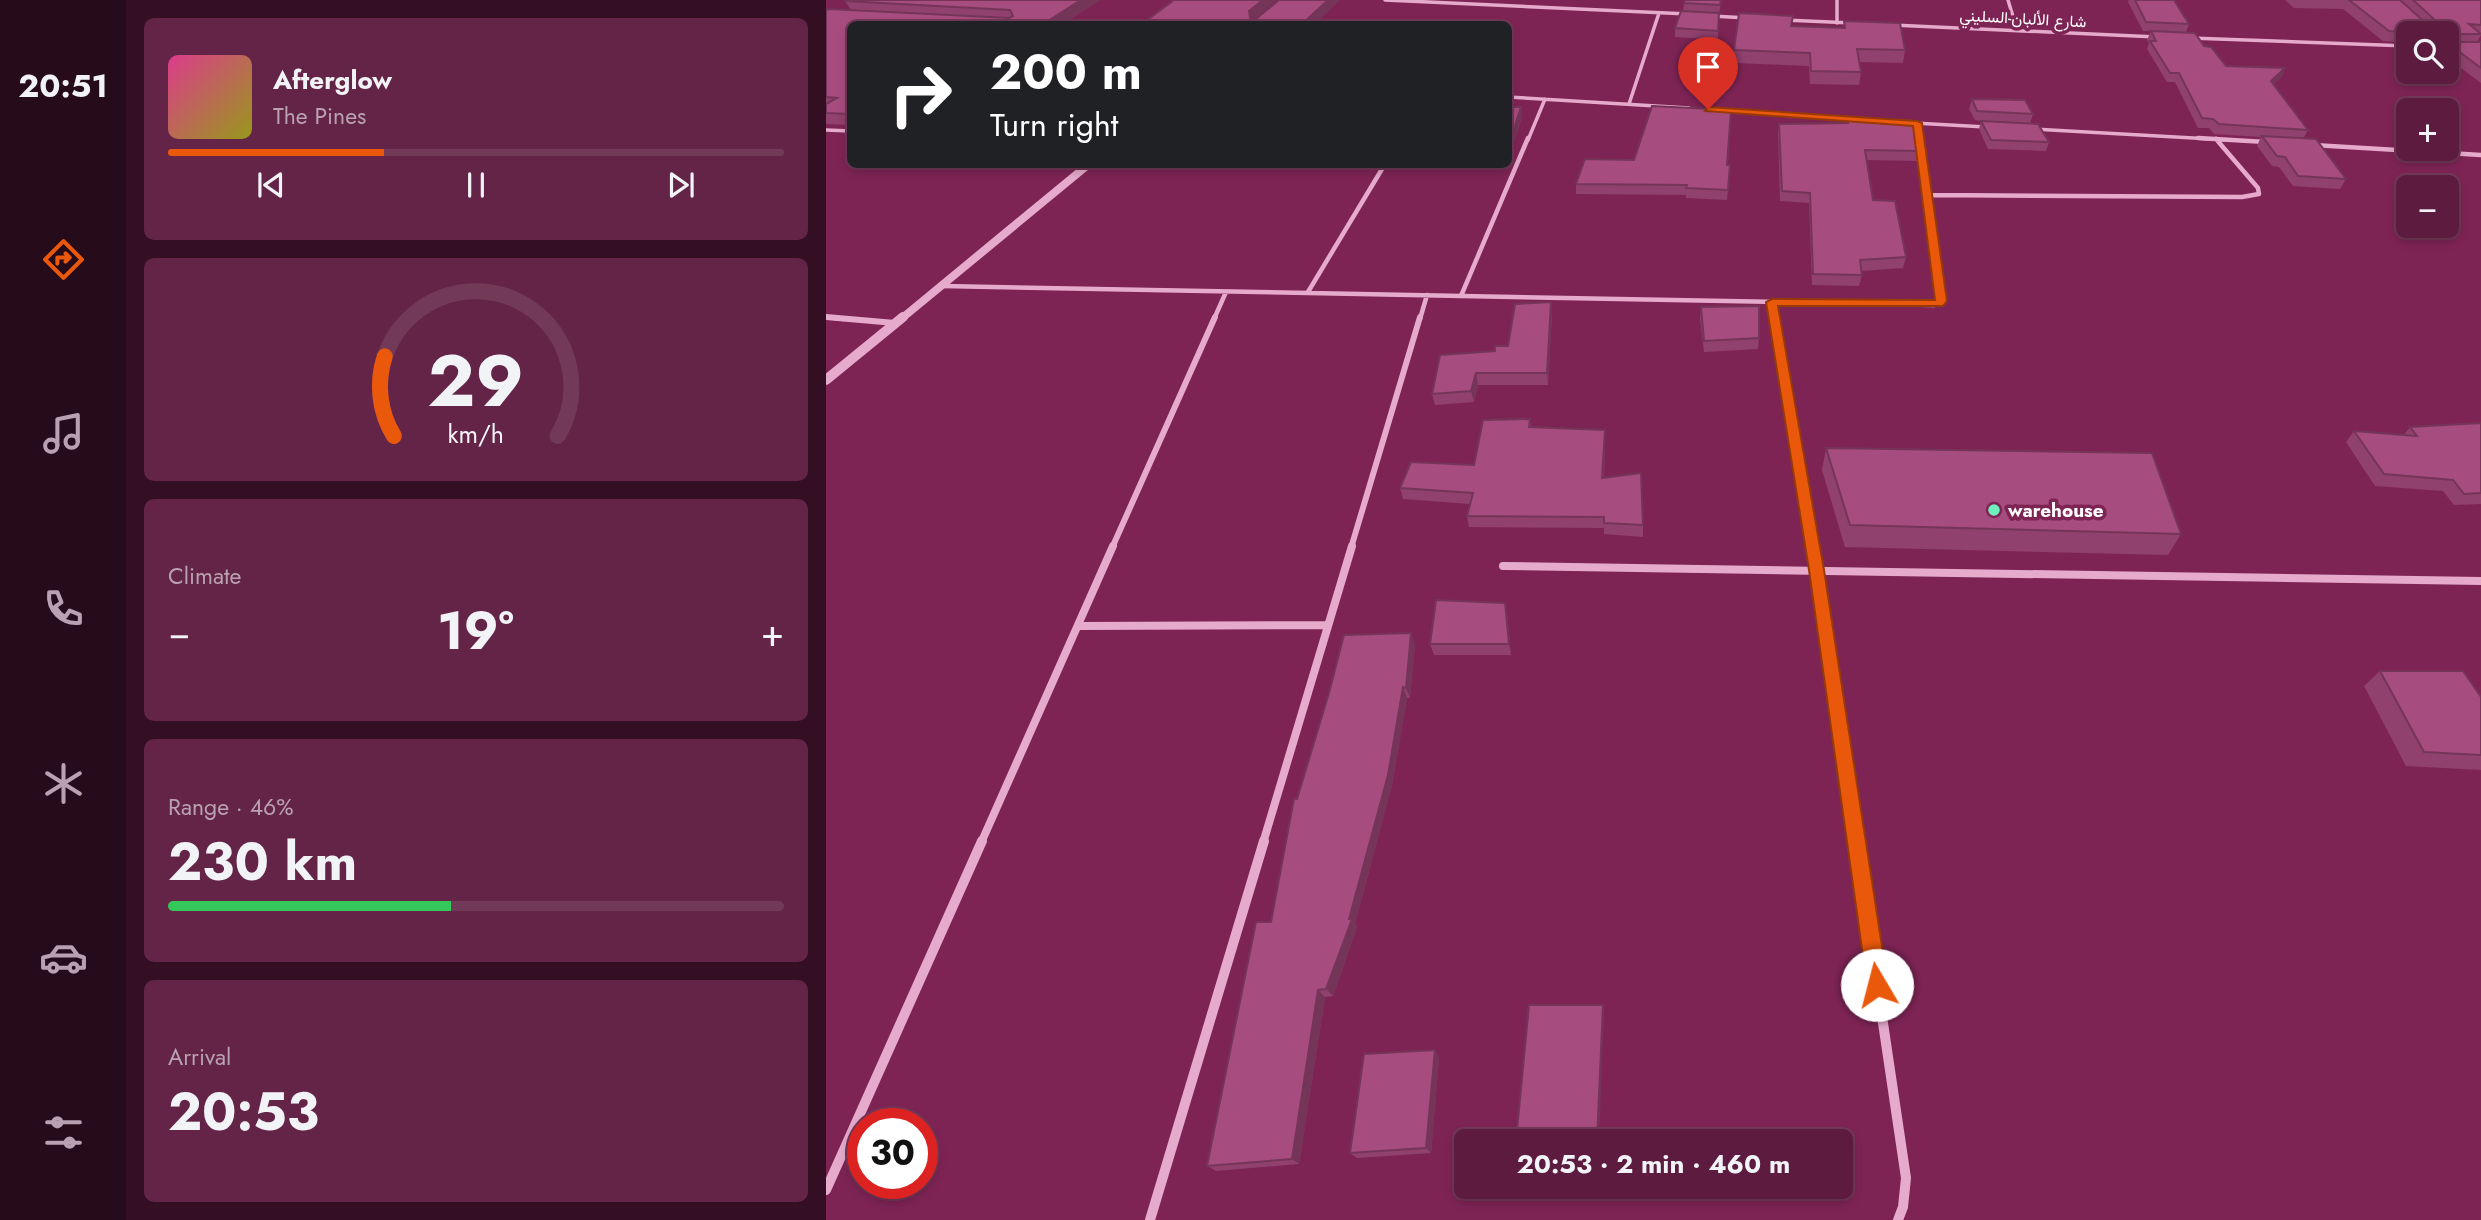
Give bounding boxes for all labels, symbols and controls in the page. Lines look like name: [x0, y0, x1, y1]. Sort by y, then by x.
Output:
street label: شارع الألبان-السليني: [1959, 4, 2087, 35]
map controls: [2396, 21, 2459, 238]
button: search: [2396, 21, 2459, 84]
text: 200 m: [990, 37, 1142, 107]
pin: [1678, 37, 1738, 109]
icon: arrive: [1689, 48, 1727, 86]
icon: right: [875, 49, 966, 140]
text: Afterglow: [273, 61, 392, 99]
text: 20:51: [18, 63, 108, 109]
button: +: [2396, 98, 2459, 161]
text: The Pines: [273, 99, 366, 133]
text: Turn right: [990, 102, 1119, 148]
icon: previous: [252, 166, 290, 204]
icon: pause: [457, 166, 495, 204]
icon: next: [662, 166, 700, 204]
button: −: [2396, 175, 2459, 238]
icon: directions: [39, 235, 88, 284]
text: 29: [428, 328, 524, 433]
icon: music: [39, 409, 88, 458]
text: km/h: [448, 415, 504, 451]
place label: warehouse: [2007, 497, 2104, 524]
marker: warehouse: [1986, 502, 2002, 518]
text: Climate: [168, 559, 241, 593]
icon: phone: [39, 584, 88, 633]
text: 19°: [437, 593, 514, 669]
text: −: [168, 605, 190, 660]
text: +: [761, 605, 784, 660]
icon: climate: [39, 759, 88, 808]
text: Range · 46%: [168, 790, 294, 824]
text: 230 km: [168, 824, 357, 900]
icon: car: [39, 933, 88, 982]
position arrow: [1840, 948, 1914, 1022]
text: Arrival: [168, 1040, 231, 1074]
text: 20:53: [168, 1074, 319, 1150]
icon: filters: [39, 1108, 88, 1157]
speed limit sign: 30: [847, 1108, 938, 1199]
text: 20:53 · 2 min · 460 m: [1517, 1145, 1790, 1183]

